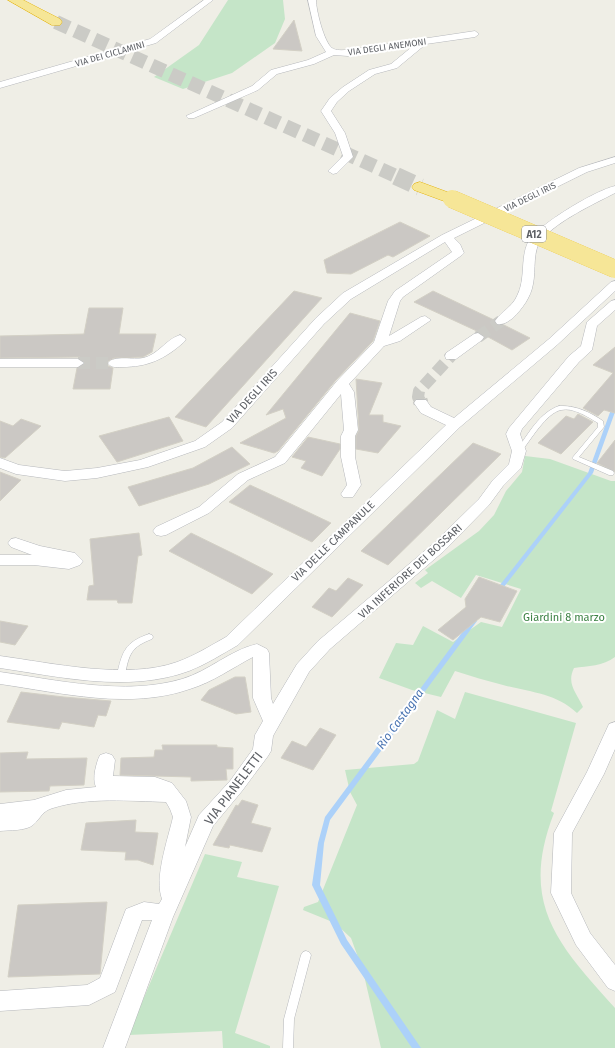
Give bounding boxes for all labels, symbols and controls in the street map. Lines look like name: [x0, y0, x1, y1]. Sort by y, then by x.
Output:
street label: VIA DEGLI ANEMONI: [347, 37, 427, 57]
street label: VIA DEI CICLAMINI: [74, 39, 146, 69]
street label: VIA DEGLI IRIS: [502, 180, 558, 214]
road number: A12: [522, 226, 546, 242]
street label: VIA DEGLI IRIS: [224, 366, 280, 426]
street label: VIA DELLE CAMPANULE: [289, 498, 378, 584]
street label: VIA INFERIORE DEI BOSSARI: [356, 521, 465, 621]
park label: Giardini 8 marzo: [523, 611, 605, 624]
water label: Rio Castagna: [373, 686, 427, 752]
street label: VIA PIANELETTI: [201, 749, 266, 828]

